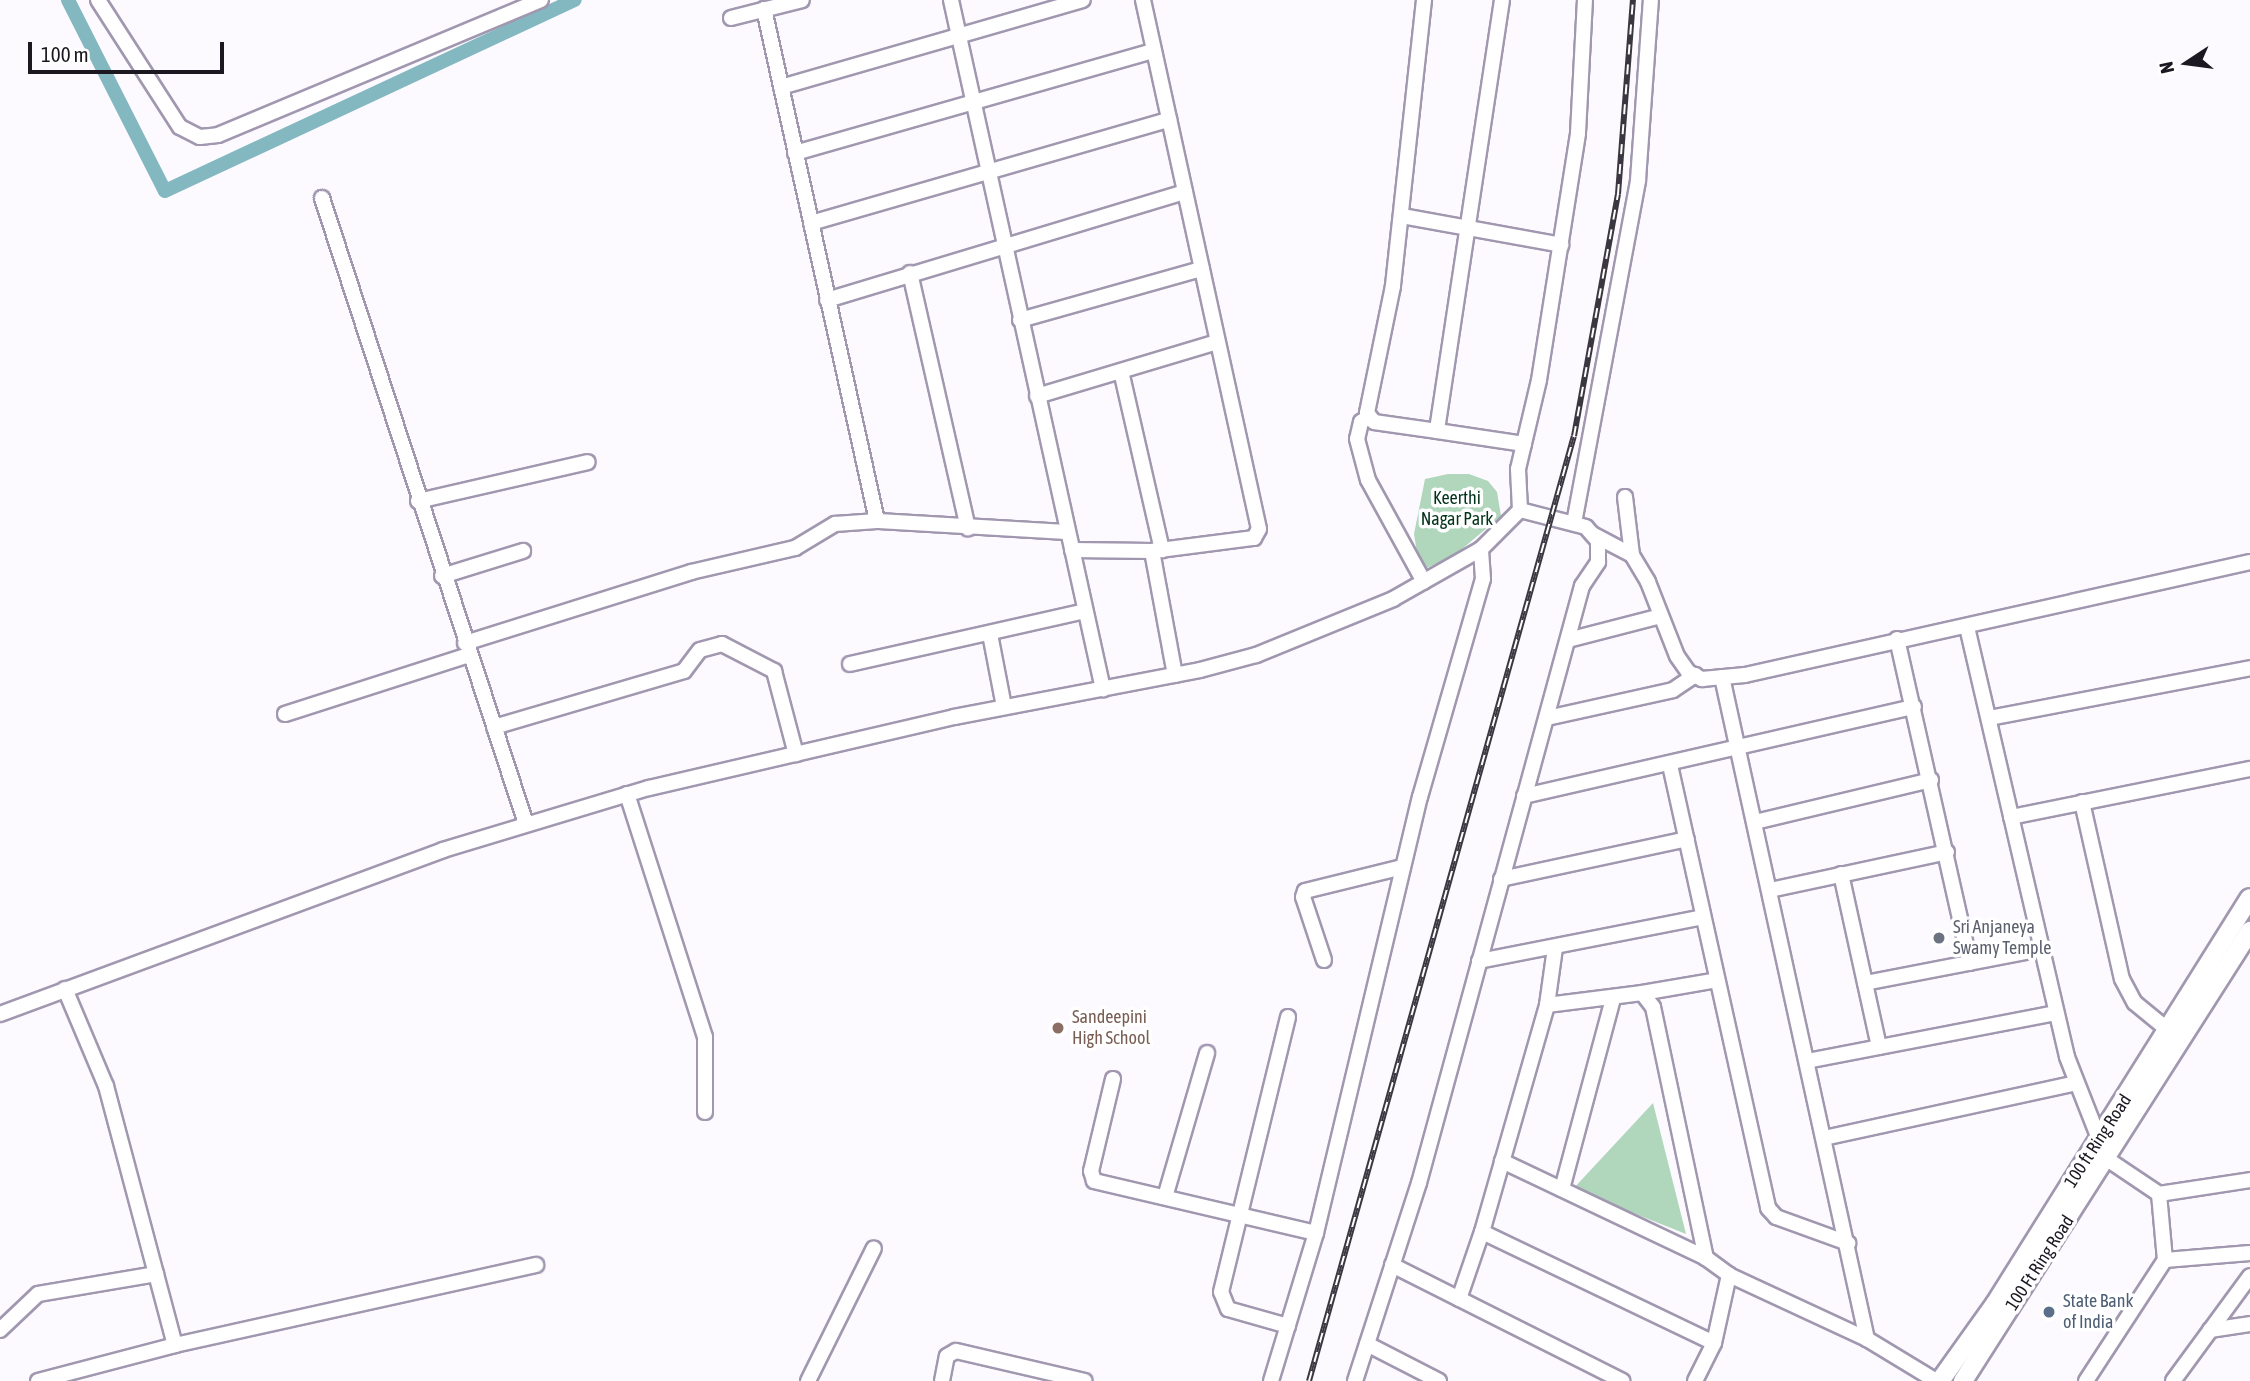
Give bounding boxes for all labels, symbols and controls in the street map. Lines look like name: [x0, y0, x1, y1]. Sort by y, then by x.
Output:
scale bar: [32, 28, 228, 72]
north arrow: [2152, 28, 2222, 98]
text: 100 m: [41, 42, 89, 66]
text: N: [2155, 60, 2179, 76]
park label: Keerthi Nagar Park: [1421, 488, 1493, 530]
place label: Sri Anjaneya Swamy Temple: [1953, 917, 2051, 960]
marker: Sri Anjaneya Swamy Temple: [1931, 930, 1947, 946]
place label: Sandeepini High School: [1072, 1007, 1150, 1050]
marker: Sandeepini High School: [1050, 1020, 1066, 1036]
street label: 100 ft Ring Road: [2060, 1090, 2136, 1192]
street label: 100 Ft Ring Road: [2001, 1211, 2079, 1315]
place label: State Bank of India: [2063, 1291, 2133, 1334]
marker: State Bank of India: [2041, 1304, 2057, 1320]

